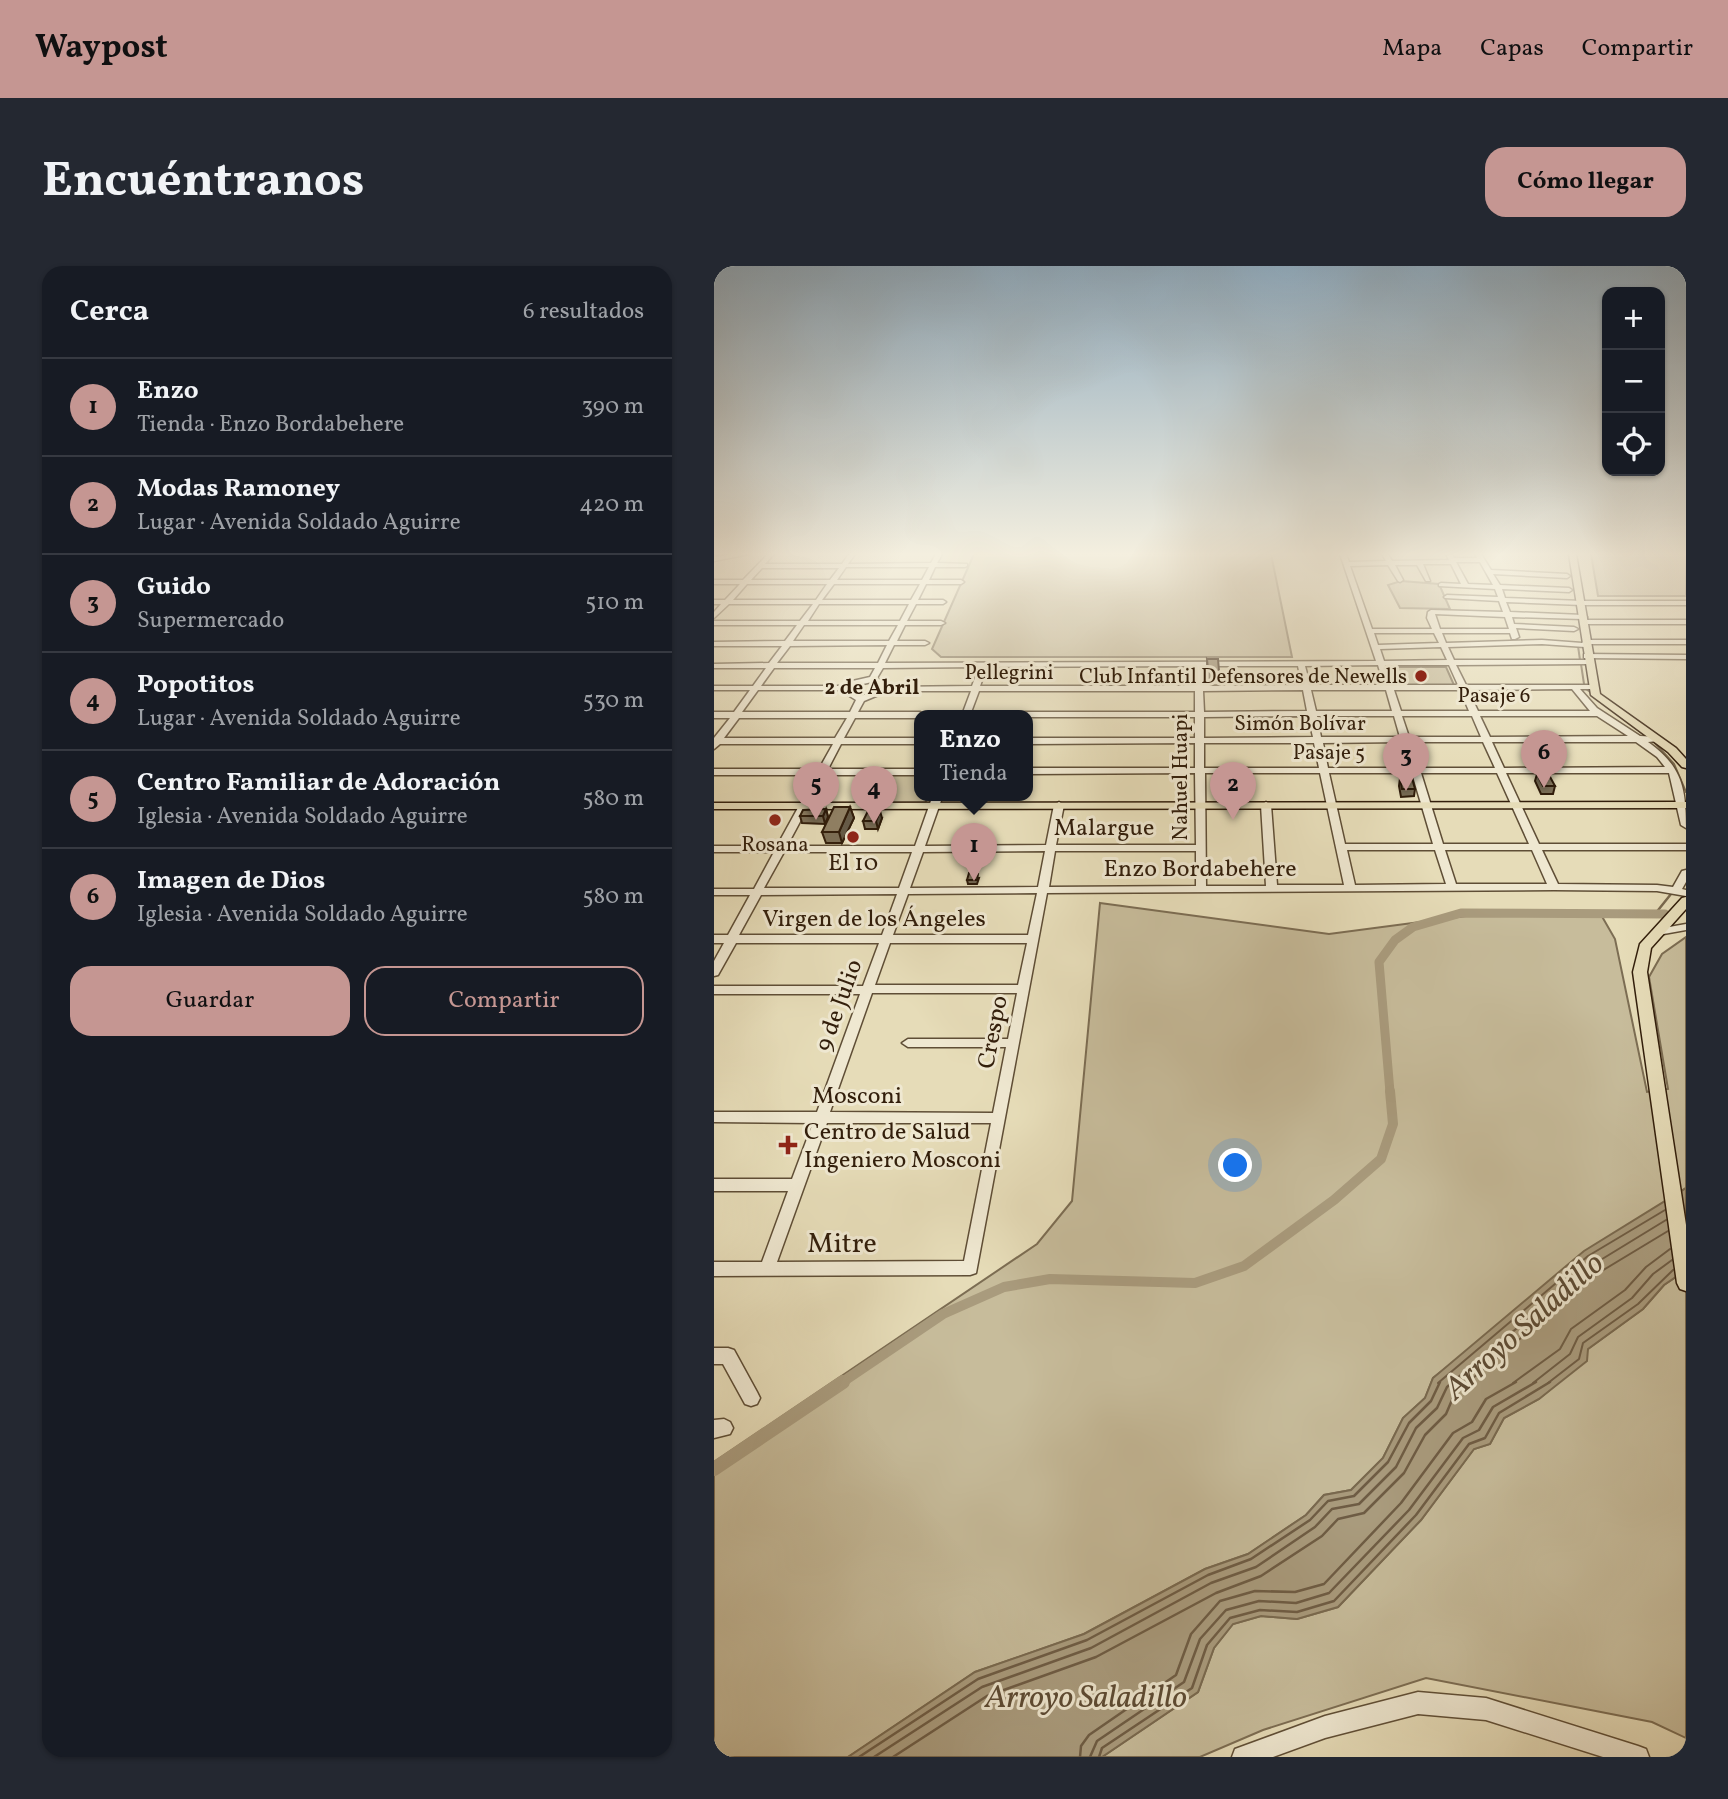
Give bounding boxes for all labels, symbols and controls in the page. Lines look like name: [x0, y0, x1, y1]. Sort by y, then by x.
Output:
text: Waypost: [35, 26, 168, 72]
text: Mapa: [1382, 32, 1442, 66]
text: Capas: [1480, 32, 1544, 66]
text: Compartir: [1582, 32, 1693, 66]
button: Cómo llegar: [1485, 147, 1686, 217]
text: Encuéntranos: [42, 148, 364, 217]
map controls: [1602, 287, 1665, 476]
button: +: [1602, 287, 1665, 350]
text: Cerca: [70, 291, 149, 333]
text: 6 resultados: [523, 296, 644, 328]
button: −: [1602, 350, 1665, 413]
text: Enzo: [137, 373, 199, 409]
text: 1: [88, 391, 98, 423]
text: 390 m: [581, 391, 644, 423]
text: Tienda · Enzo Bordabehere: [137, 409, 404, 441]
button: locate: [1602, 413, 1665, 476]
text: Modas Ramoney: [137, 471, 340, 507]
text: 2: [87, 489, 99, 521]
text: 420 m: [579, 489, 644, 521]
text: Lugar · Avenida Soldado Aguirre: [137, 507, 461, 539]
text: Guido: [137, 569, 211, 605]
text: 3: [87, 587, 99, 619]
text: 510 m: [585, 587, 644, 619]
text: Supermercado: [137, 605, 284, 637]
street label: Pellegrini: [965, 659, 1053, 688]
place label: Club Infantil Defensores de Newells: [1079, 663, 1407, 692]
text: Popotitos: [137, 667, 254, 703]
marker: Club Infantil Defensores de Newells: [1413, 668, 1429, 684]
district label: 2 de Abril: [825, 674, 919, 703]
street label: Pasaje 6: [1458, 682, 1530, 711]
text: 4: [86, 685, 100, 717]
text: 530 m: [583, 685, 644, 717]
text: Lugar · Avenida Soldado Aguirre: [137, 703, 461, 735]
popup: [914, 710, 1033, 801]
street label: Simón Bolívar: [1234, 710, 1366, 739]
street label: Nahuel Huapi: [1167, 713, 1196, 841]
text: Enzo: [939, 722, 1001, 758]
pin: 6: [1521, 730, 1567, 788]
pin: 3: [1383, 733, 1429, 791]
street label: Pasaje 5: [1293, 739, 1365, 768]
text: Tienda: [939, 758, 1008, 790]
pin: 5: [793, 762, 839, 820]
pin: 2: [1210, 762, 1256, 820]
text: Centro Familiar de Adoración: [137, 765, 500, 801]
pin: 4: [851, 766, 897, 824]
text: 5: [87, 783, 99, 815]
text: 580 m: [582, 783, 644, 815]
text: Iglesia · Avenida Soldado Aguirre: [137, 801, 468, 833]
marker: Rosana: [767, 812, 783, 828]
street label: Malargue: [1054, 812, 1154, 846]
pin: 1: [951, 823, 997, 881]
marker: El 10: [845, 829, 861, 845]
place label: Rosana: [741, 831, 809, 860]
place label: El 10: [828, 847, 878, 881]
street label: Enzo Bordabehere: [1103, 853, 1297, 887]
text: Imagen de Dios: [137, 863, 325, 899]
text: 6: [87, 881, 99, 913]
text: 580 m: [582, 881, 644, 913]
text: Iglesia · Avenida Soldado Aguirre: [137, 899, 468, 931]
street label: Virgen de los Ángeles: [762, 903, 986, 937]
street label: 9 de Julio: [808, 955, 872, 1056]
button: Guardar: [70, 966, 350, 1036]
button: Compartir: [364, 966, 644, 1036]
street label: Crespo: [970, 993, 1018, 1072]
street label: Mosconi: [812, 1080, 902, 1114]
place label: Centro de Salud Ingeniero Mosconi: [804, 1116, 1001, 1178]
marker: Centro de Salud Ingeniero Mosconi: [778, 1135, 798, 1155]
your location: [1218, 1148, 1252, 1182]
street label: Mitre: [807, 1225, 877, 1264]
water label: Arroyo Saladillo: [1435, 1243, 1615, 1412]
water label: Arroyo Saladillo: [984, 1677, 1187, 1721]

